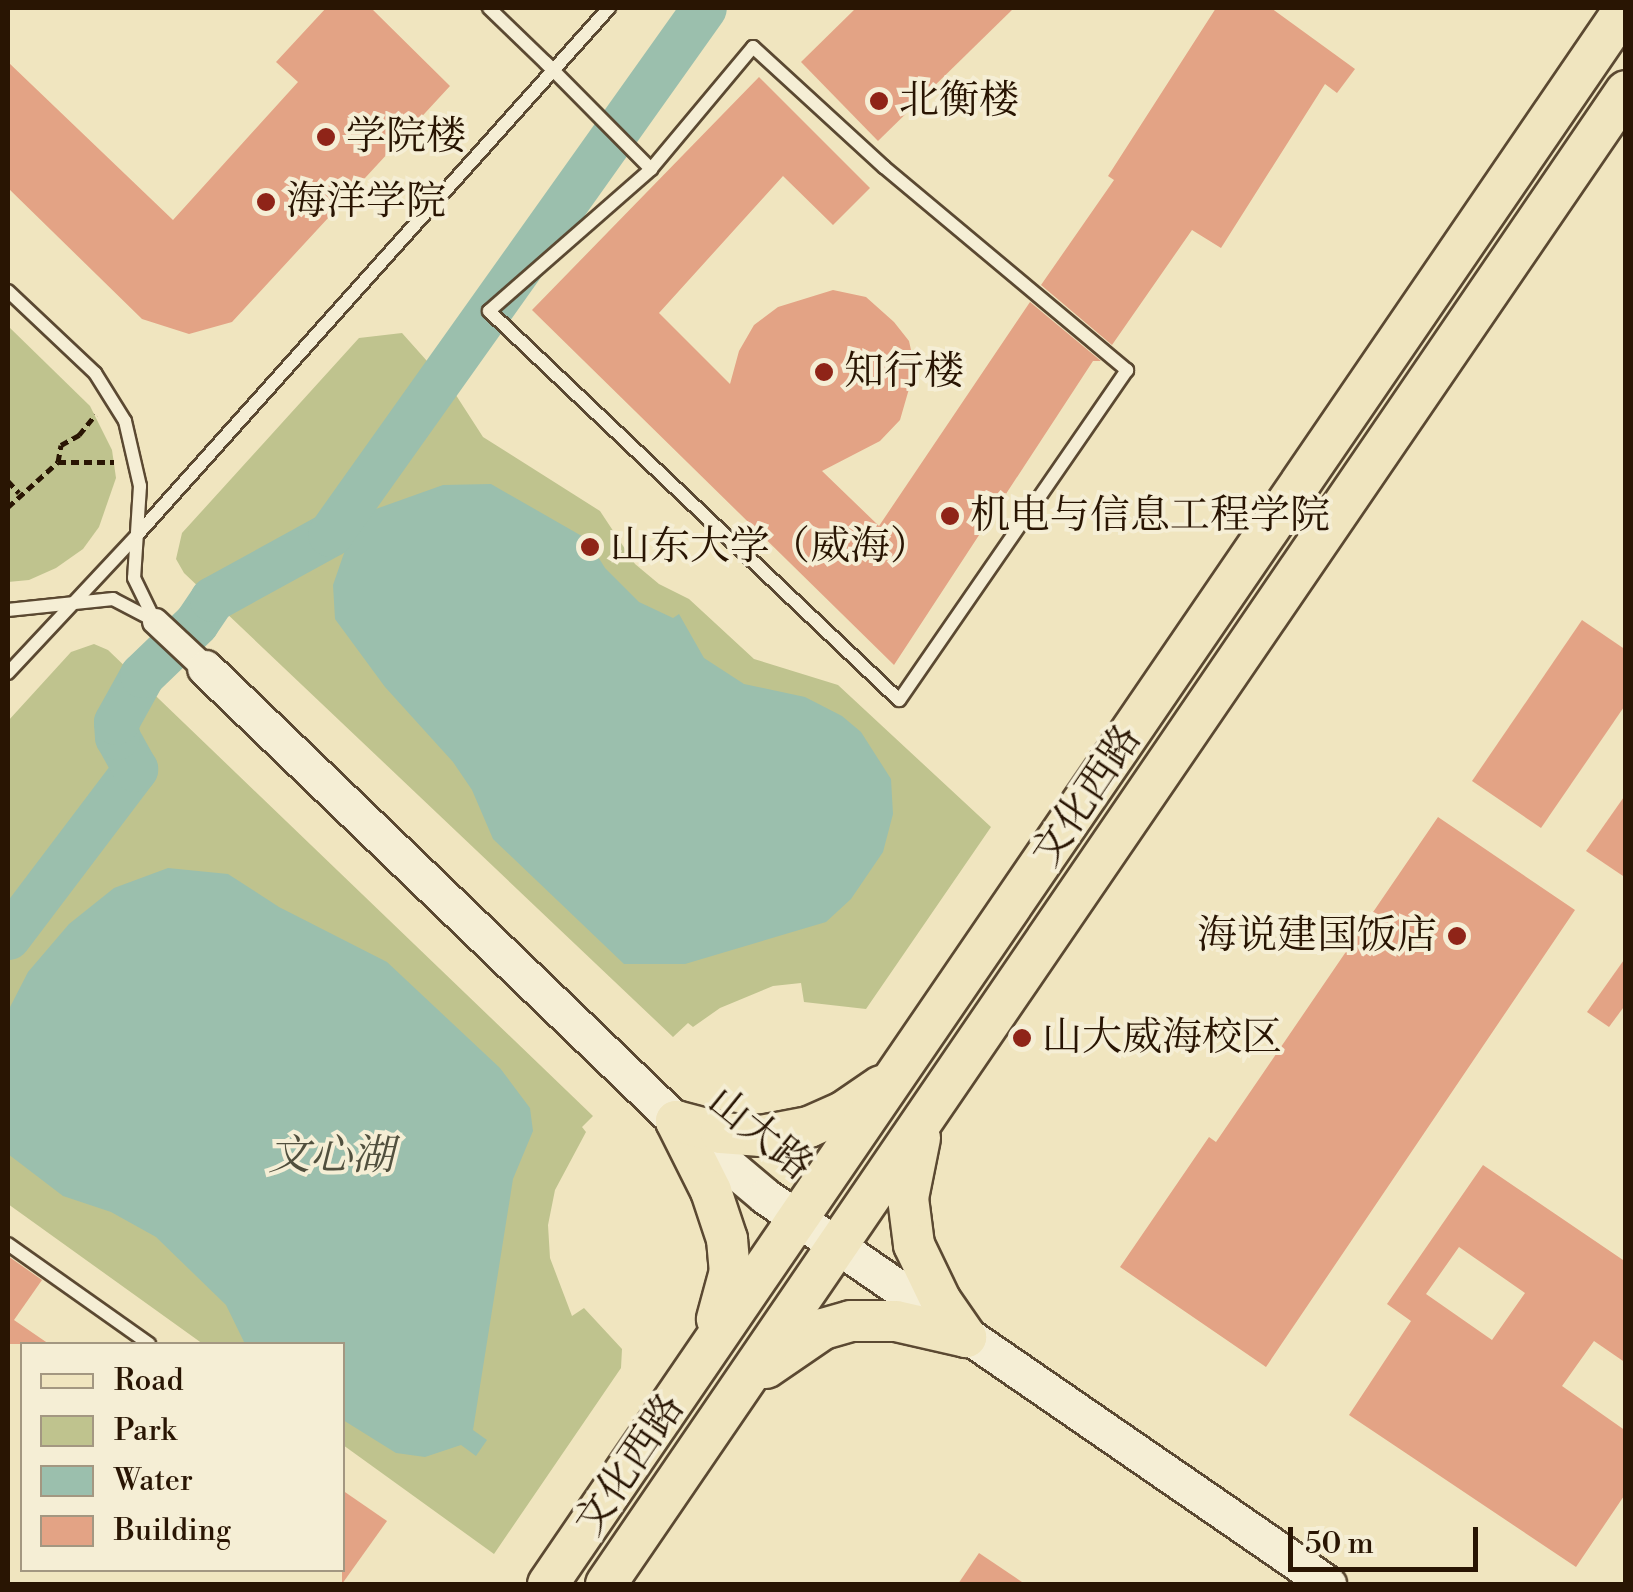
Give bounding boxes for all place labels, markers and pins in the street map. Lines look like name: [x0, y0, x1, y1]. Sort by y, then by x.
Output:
place label: 北衡楼: [899, 77, 1019, 125]
marker: 北衡楼: [868, 90, 890, 112]
place label: 学院楼: [346, 113, 466, 161]
marker: 学院楼: [315, 126, 337, 148]
place label: 海洋学院: [286, 178, 446, 226]
marker: 海洋学院: [255, 191, 277, 213]
place label: 知行楼: [844, 348, 964, 396]
marker: 知行楼: [813, 361, 835, 383]
place label: 机电与信息工程学院: [970, 492, 1330, 540]
marker: 机电与信息工程学院: [939, 505, 961, 527]
place label: 山东大学（威海）: [610, 523, 930, 571]
marker: 山东大学（威海）: [579, 536, 601, 558]
place label: 海说建国饭店: [1197, 912, 1437, 960]
marker: 海说建国饭店: [1446, 925, 1468, 947]
place label: 山大威海校区: [1042, 1014, 1282, 1062]
marker: 山大威海校区: [1011, 1027, 1033, 1049]

